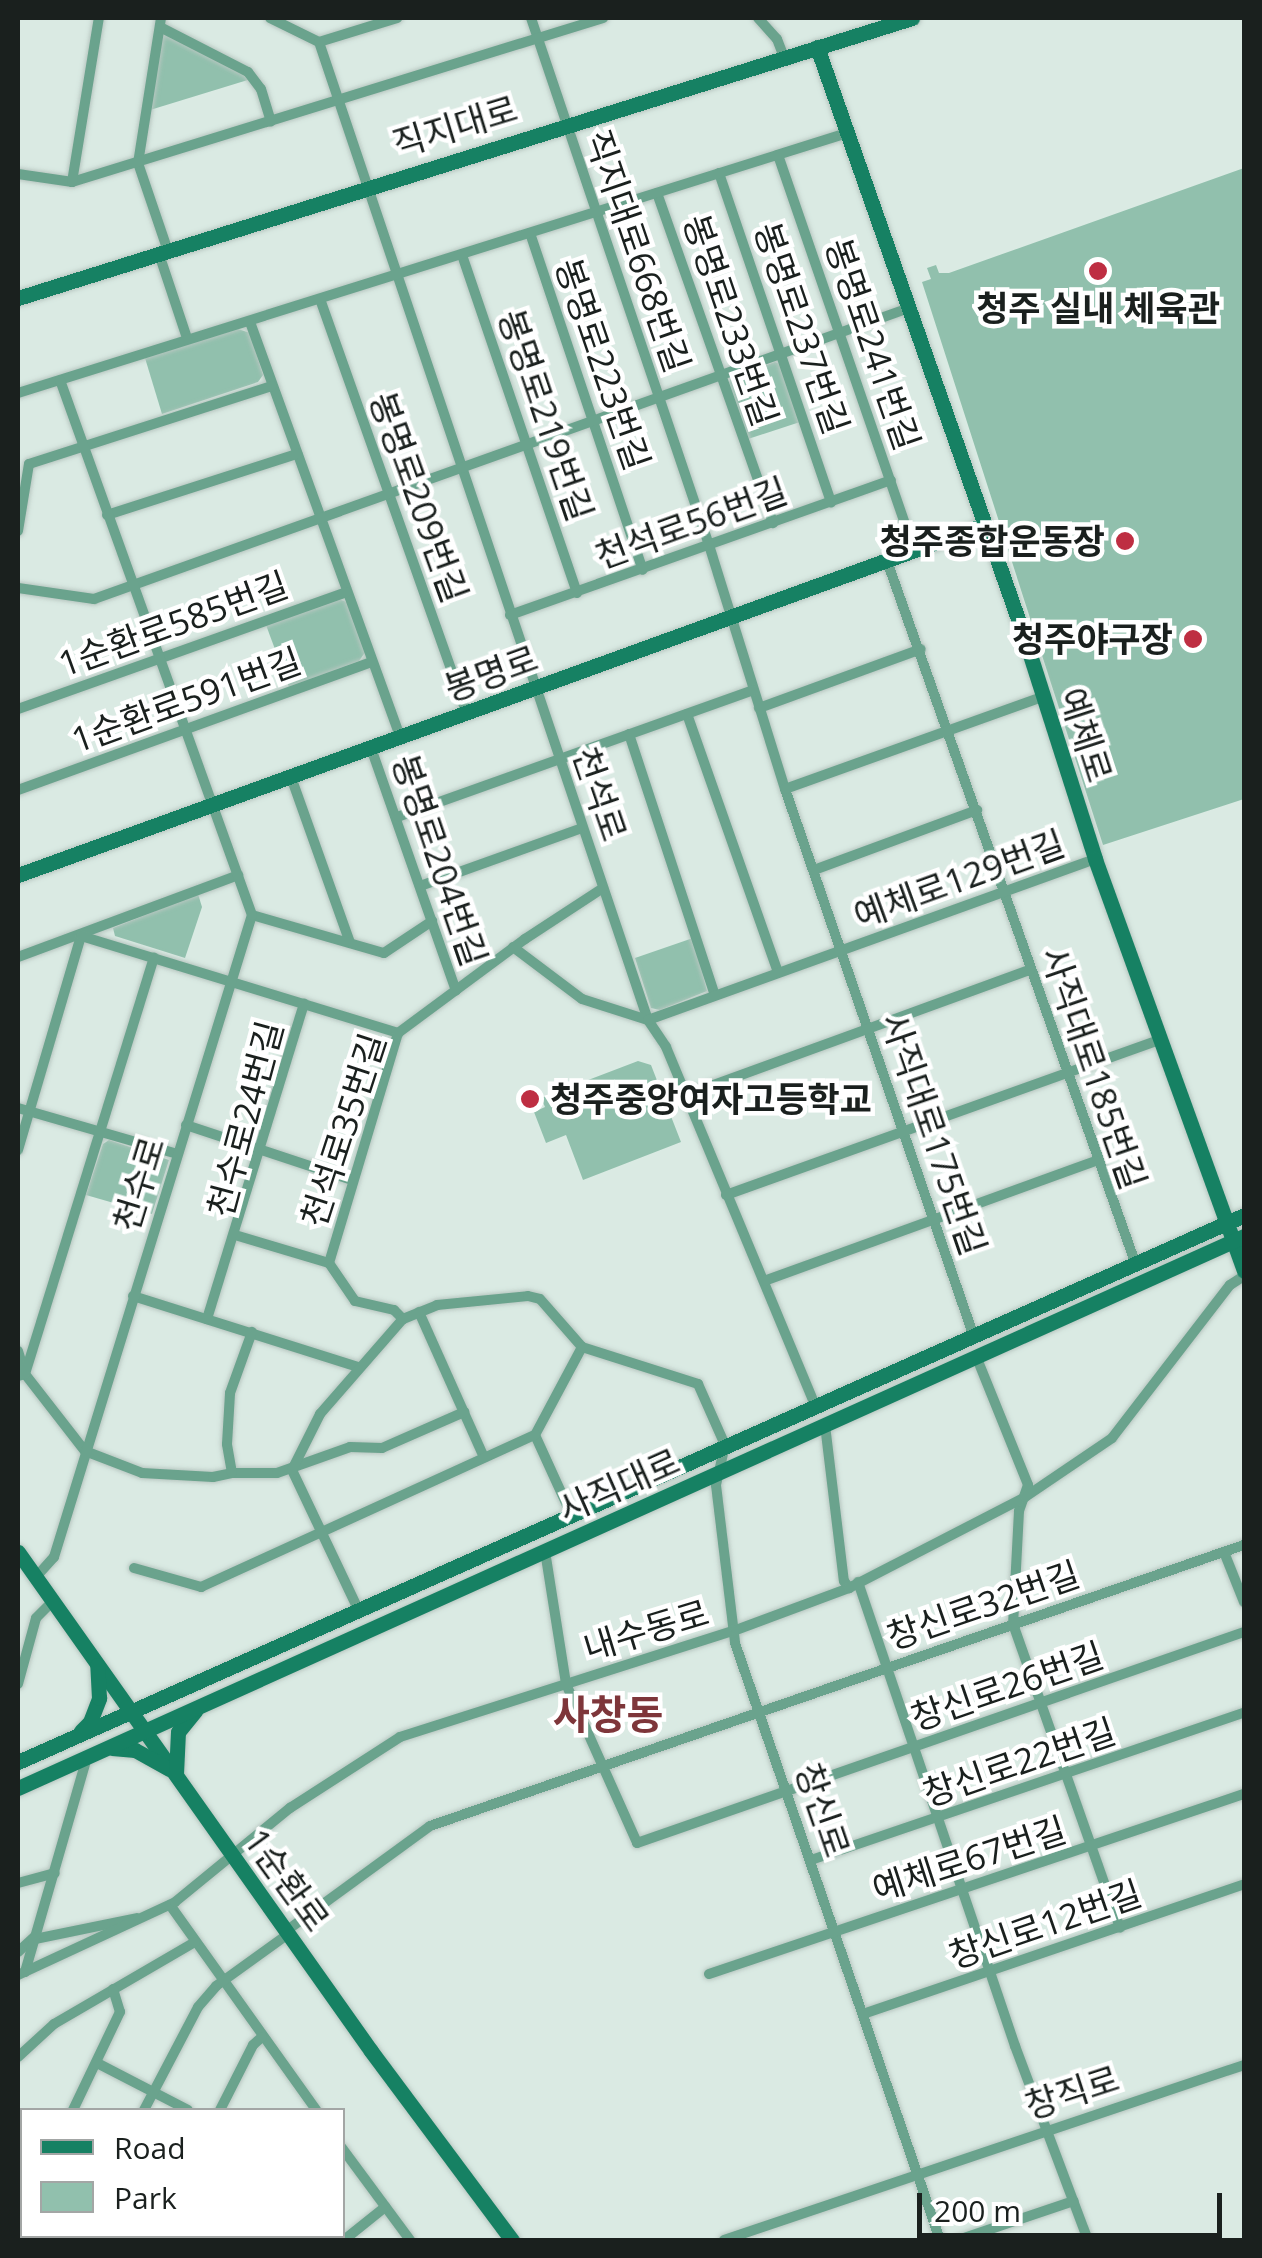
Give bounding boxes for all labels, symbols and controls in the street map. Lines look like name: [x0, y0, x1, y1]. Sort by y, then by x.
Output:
street label: 직지대로: [387, 87, 523, 165]
street label: 직지대로668번길: [577, 124, 699, 378]
street label: 봉명로233번길: [675, 209, 787, 431]
street label: 봉명로237번길: [746, 217, 858, 439]
street label: 봉명로241번길: [817, 233, 929, 455]
street label: 봉명로223번길: [547, 253, 659, 475]
marker: 청주 실내 체육관: [1087, 260, 1109, 282]
place label: 청주 실내 체육관: [976, 287, 1220, 329]
street label: 봉명로219번길: [490, 304, 602, 526]
street label: 봉명로209번길: [361, 386, 477, 608]
street label: 천석로56번길: [589, 469, 793, 577]
place label: 청주종합운동장: [880, 520, 1105, 562]
marker: 청주종합운동장: [1114, 530, 1136, 552]
street label: 1순환로585번길: [53, 563, 293, 685]
place label: 청주야구장: [1012, 618, 1173, 660]
marker: 청주야구장: [1182, 628, 1204, 650]
street label: 봉명로: [438, 637, 544, 709]
street label: 1순환로591번길: [66, 639, 306, 761]
street label: 예체로: [1051, 683, 1121, 787]
street label: 천석로: [564, 741, 636, 847]
street label: 봉명로204번길: [384, 749, 496, 971]
street label: 예체로129번길: [848, 821, 1070, 937]
street label: 사직대로185번길: [1033, 941, 1155, 1195]
street label: 사직대로175번길: [873, 1007, 995, 1261]
street label: 천수로24번길: [199, 1016, 291, 1222]
street label: 천석로35번길: [292, 1028, 394, 1232]
place label: 청주중앙여자고등학교: [550, 1078, 872, 1120]
marker: 청주중앙여자고등학교: [519, 1088, 541, 1110]
street label: 천수로: [105, 1132, 173, 1236]
street label: 사직대로: [552, 1440, 686, 1530]
street label: 창신로32번길: [881, 1552, 1085, 1658]
street label: 내수동로: [578, 1591, 714, 1669]
street label: 창신로26번길: [905, 1633, 1109, 1739]
district label: 사창동: [553, 1690, 663, 1738]
street label: 창신로22번길: [917, 1709, 1121, 1815]
street label: 창신로: [787, 1757, 859, 1863]
street label: 예체로67번길: [867, 1808, 1071, 1910]
street label: 1순환로: [236, 1820, 338, 1940]
street label: 창신로12번길: [943, 1871, 1147, 1977]
street label: 창직로: [1020, 2057, 1124, 2127]
legend: [20, 2108, 345, 2238]
text: Road: [114, 2127, 186, 2168]
scale bar: [922, 2173, 1227, 2235]
text: Park: [114, 2177, 177, 2218]
text: 200 m: [934, 2190, 1021, 2231]

